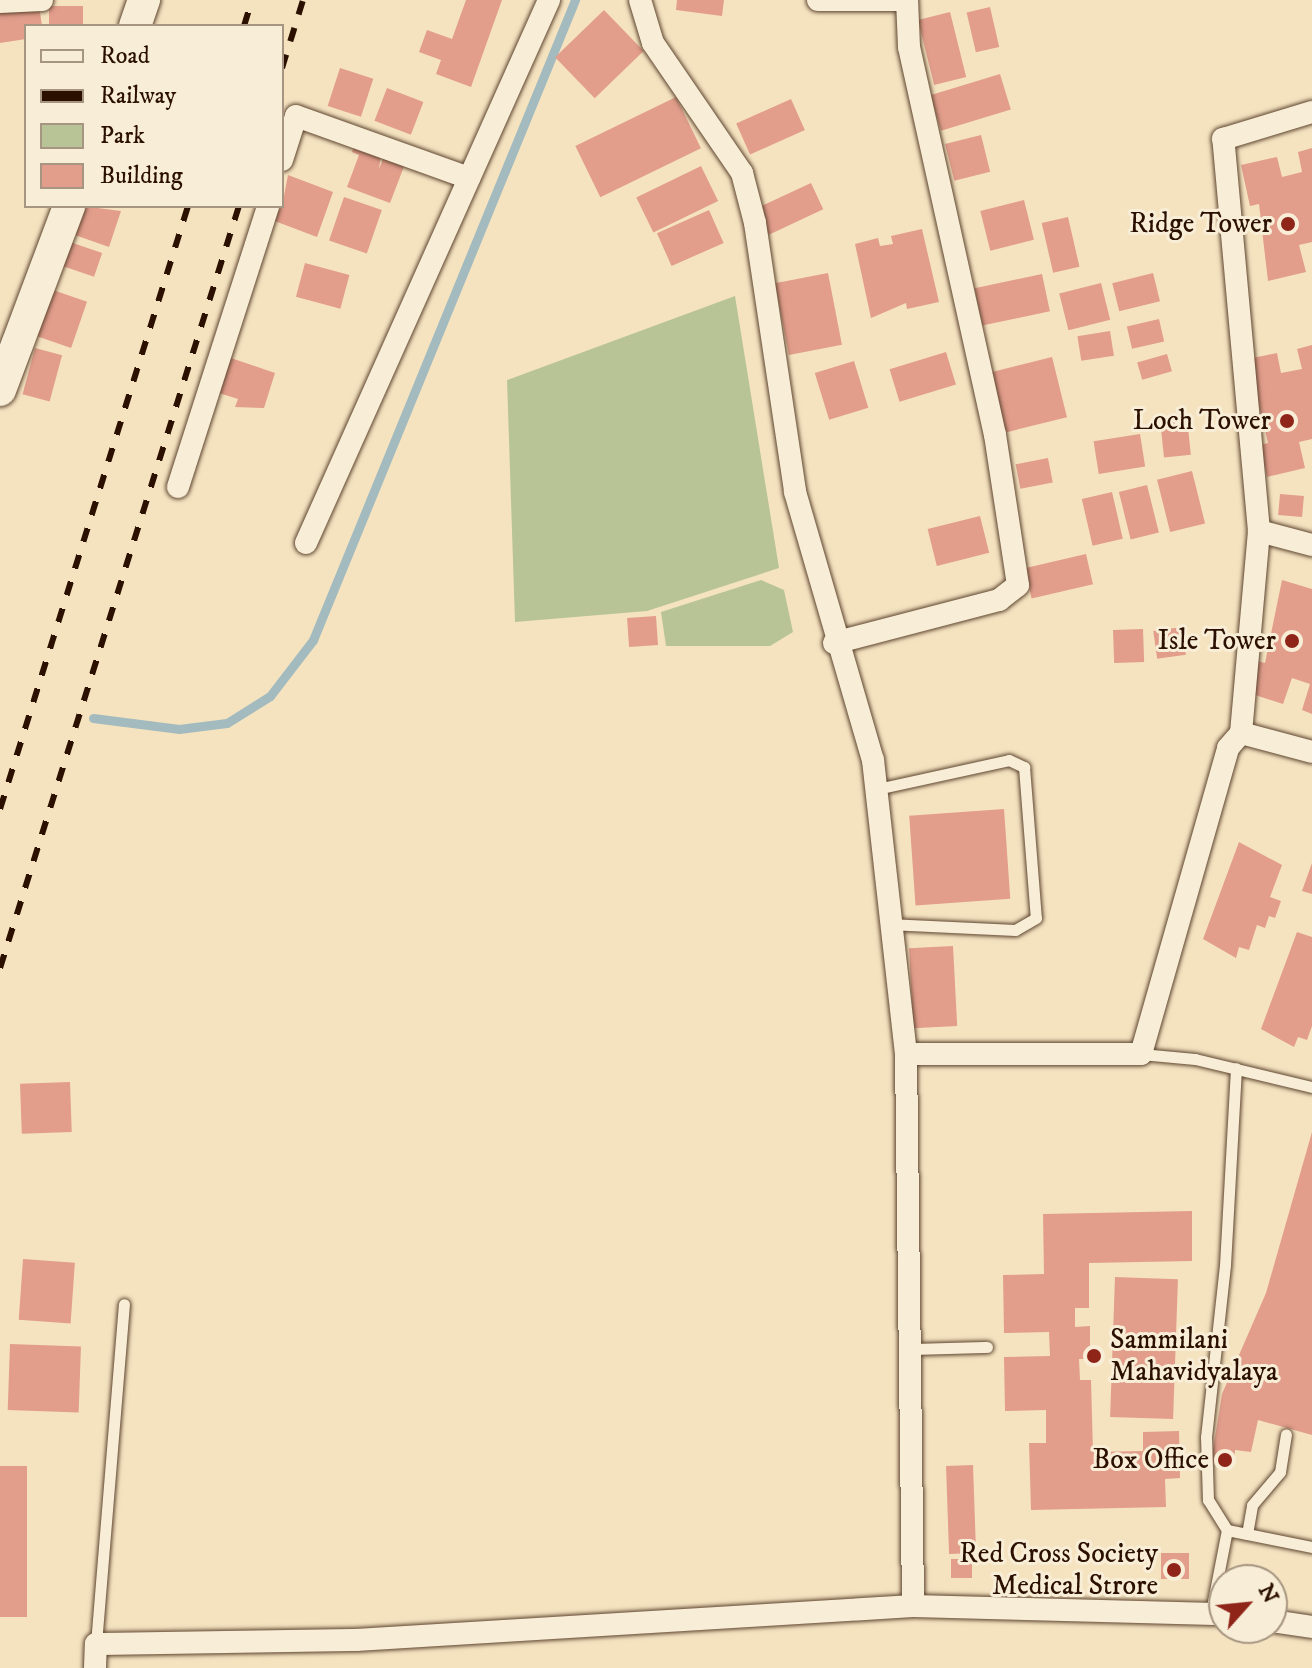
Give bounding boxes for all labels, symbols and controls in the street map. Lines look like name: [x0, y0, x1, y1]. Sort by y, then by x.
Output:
legend: [24, 24, 284, 208]
text: Road: [100, 41, 150, 71]
text: Railway: [100, 81, 176, 111]
text: Park: [100, 121, 145, 151]
text: Building: [100, 161, 183, 191]
place label: Ridge Tower: [1129, 207, 1272, 241]
marker: Ridge Tower: [1279, 215, 1297, 233]
place label: Loch Tower: [1133, 404, 1271, 438]
marker: Loch Tower: [1278, 412, 1296, 430]
place label: Isle Tower: [1157, 624, 1276, 658]
marker: Isle Tower: [1283, 632, 1301, 650]
place label: Sammilani Mahavidyalaya: [1110, 1323, 1278, 1389]
marker: Sammilani Mahavidyalaya: [1085, 1347, 1103, 1365]
place label: Box Office: [1093, 1443, 1209, 1477]
marker: Box Office: [1216, 1451, 1234, 1469]
place label: Red Cross Society Medical Strore: [959, 1537, 1158, 1603]
marker: Red Cross Society Medical Strore: [1165, 1561, 1183, 1579]
north arrow: [1208, 1564, 1288, 1644]
text: N: [1252, 1580, 1284, 1608]

